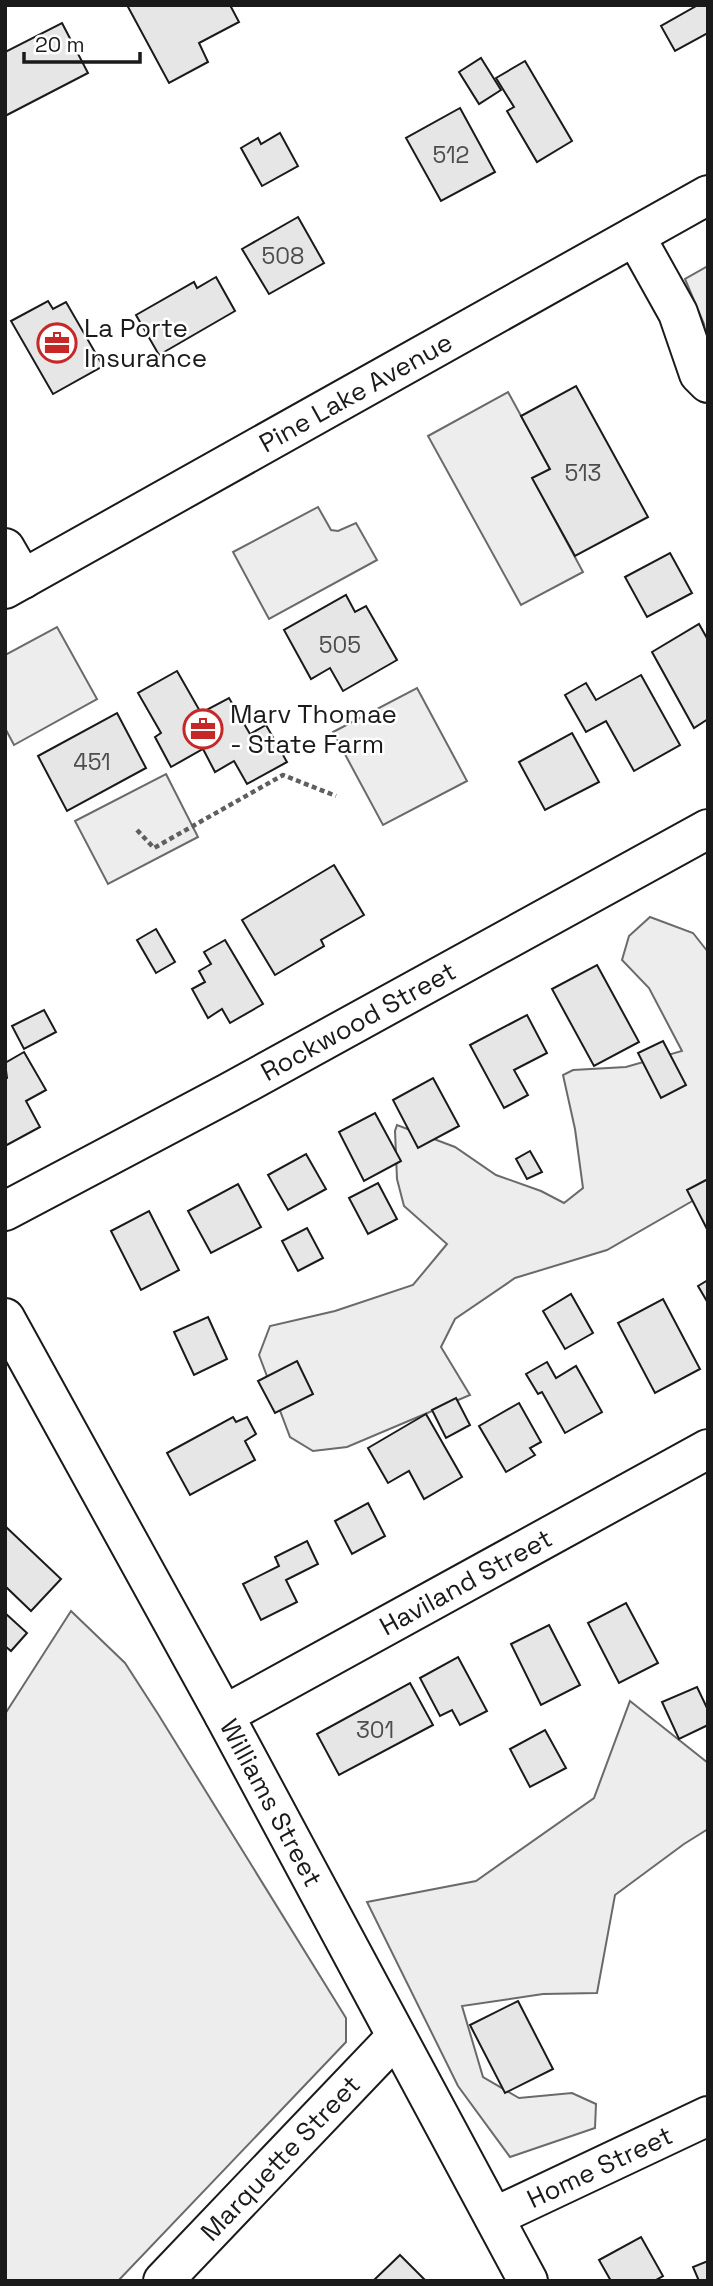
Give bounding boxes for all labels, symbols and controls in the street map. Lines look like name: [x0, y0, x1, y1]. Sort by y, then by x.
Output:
scale bar: [24, 21, 140, 65]
text: 20 m: [35, 31, 85, 58]
house number: 512: [433, 140, 469, 170]
house number: 508: [262, 241, 304, 271]
place label: La Porte Insurance: [84, 311, 207, 375]
office icon: La Porte Insurance: [36, 322, 78, 364]
street label: Pine Lake Avenue: [253, 325, 458, 460]
house number: 513: [565, 458, 601, 488]
house number: 505: [319, 630, 361, 660]
place label: Marv Thomae - State Farm: [230, 697, 397, 761]
office icon: Marv Thomae - State Farm: [182, 708, 224, 750]
house number: 451: [73, 747, 111, 777]
street label: Rockwood Street: [255, 954, 462, 1089]
street label: Haviland Street: [374, 1521, 558, 1643]
street label: Williams Street: [212, 1713, 330, 1893]
house number: 301: [356, 1715, 394, 1745]
street label: Marquette Street: [193, 2068, 368, 2248]
street label: Home Street: [522, 2118, 678, 2216]

